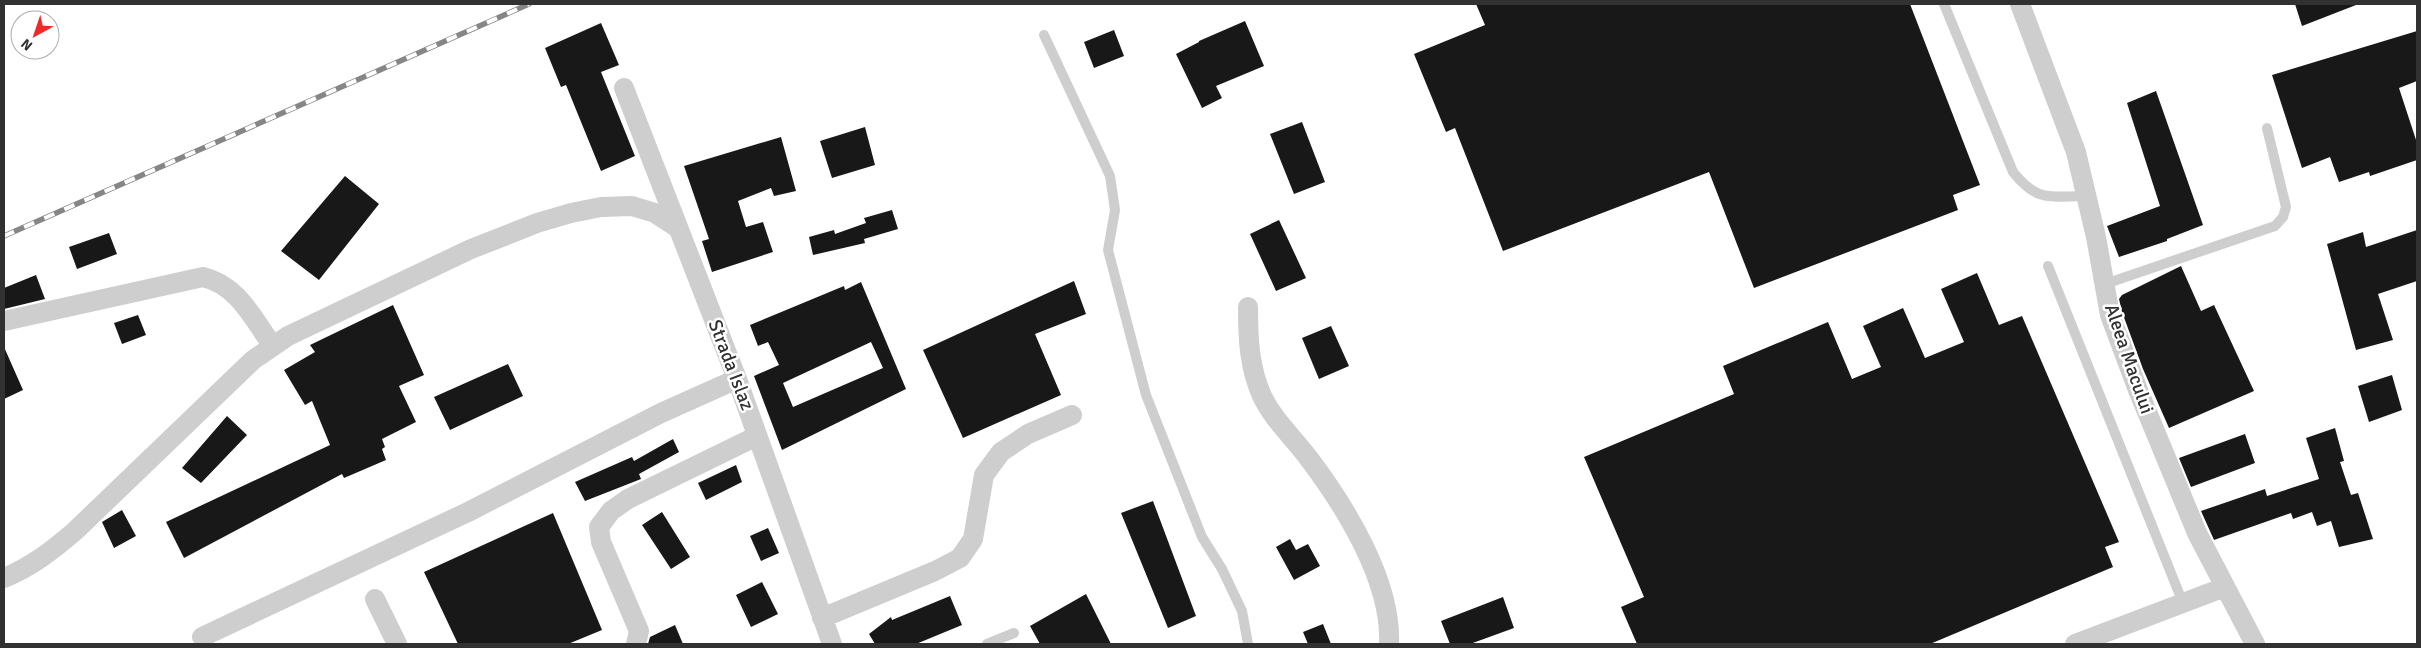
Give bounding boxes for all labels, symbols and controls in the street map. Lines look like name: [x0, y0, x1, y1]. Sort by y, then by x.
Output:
north arrow: [10, 10, 60, 60]
text: N: [18, 35, 36, 54]
street label: Aleea Macului: [2099, 301, 2159, 417]
street label: Strada Islaz: [703, 316, 759, 414]

